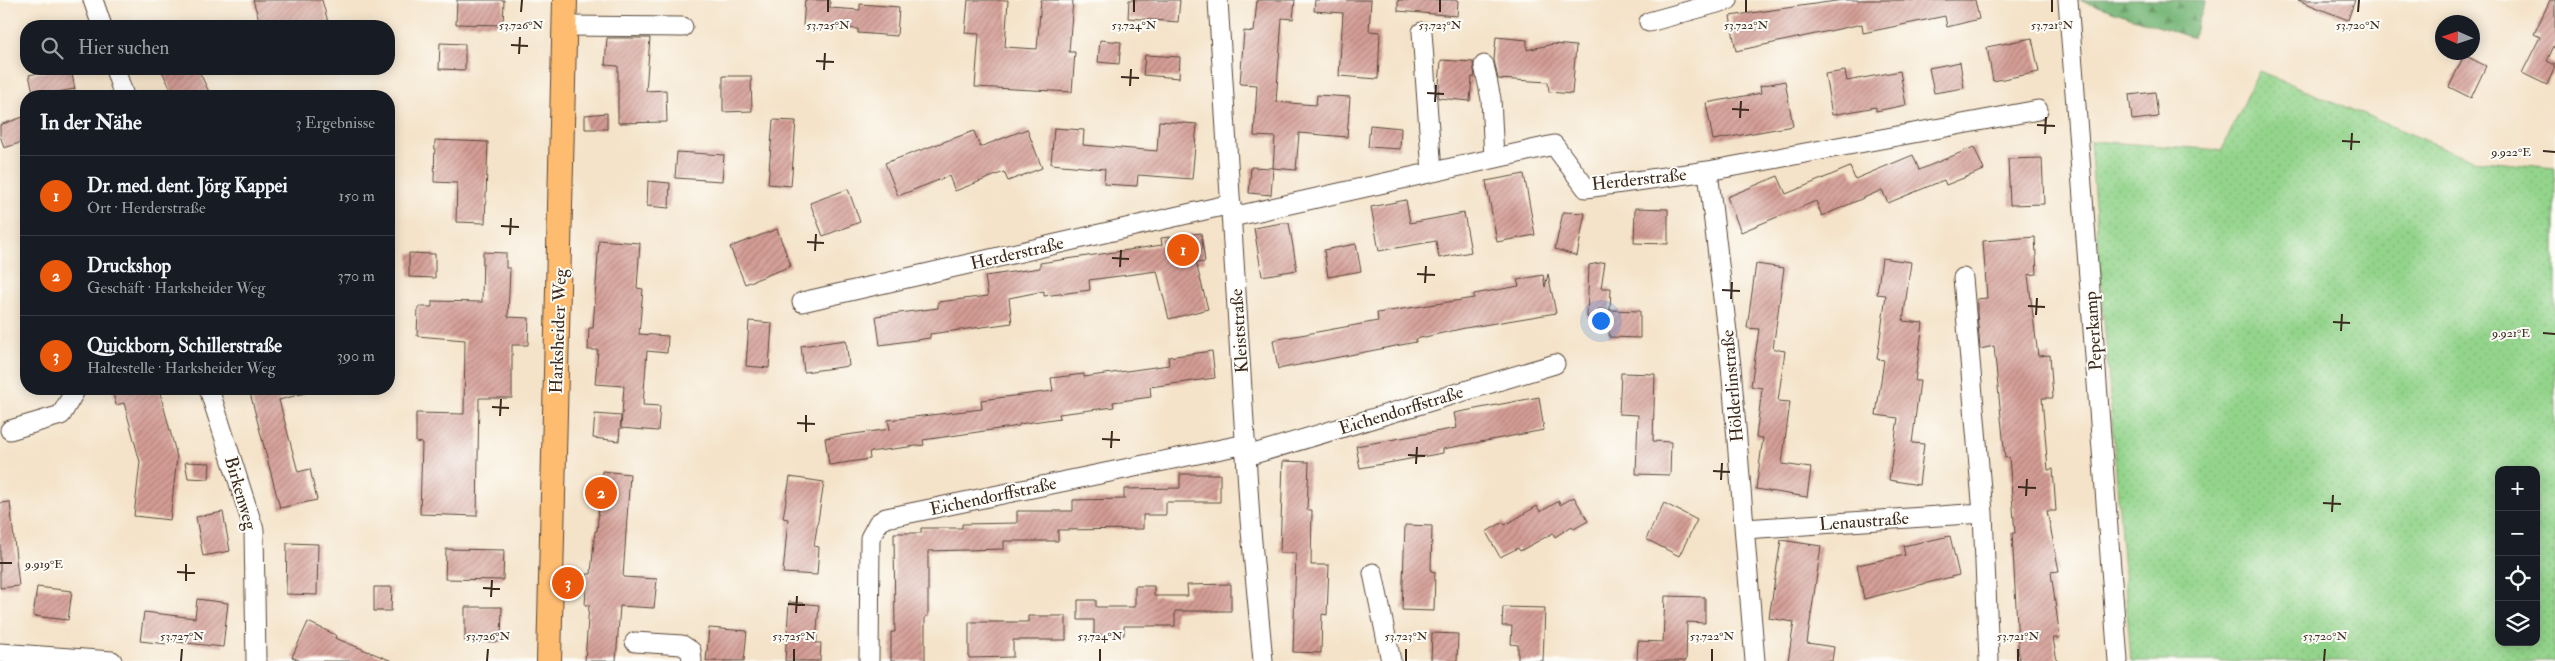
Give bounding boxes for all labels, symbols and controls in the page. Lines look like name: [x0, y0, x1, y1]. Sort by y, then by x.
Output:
north arrow: [2435, 15, 2480, 60]
text: 53.726°N: [499, 18, 543, 33]
text: 53.725°N: [806, 18, 850, 33]
text: 53.724°N: [1112, 18, 1157, 33]
text: 53.723°N: [1419, 18, 1462, 33]
text: 53.722°N: [1724, 18, 1768, 33]
text: 53.721°N: [2031, 18, 2074, 33]
text: 53.720°N: [2336, 18, 2380, 33]
search box: [20, 20, 395, 75]
icon: search: [38, 34, 66, 62]
text: Hier suchen: [78, 36, 169, 60]
text: In der Nähe: [40, 109, 142, 136]
text: 3 Ergebnisse: [295, 113, 375, 133]
text: 9.922°E: [2490, 145, 2531, 160]
street label: Herderstraße: [1591, 163, 1688, 196]
text: Dr. med. dent. Jörg Kappei: [87, 174, 288, 198]
text: 1: [53, 186, 59, 206]
text: 150 m: [338, 186, 375, 206]
text: Ort · Herderstraße: [87, 198, 206, 218]
street label: Herderstraße: [968, 231, 1066, 275]
pin: 1: [1167, 231, 1199, 269]
text: Druckshop: [87, 254, 171, 278]
text: 2: [52, 266, 60, 286]
text: 370 m: [338, 266, 375, 286]
street label: Harksheider Weg: [545, 267, 572, 394]
text: Geschäft · Harksheider Weg: [87, 278, 265, 298]
street label: Kleiststraße: [1225, 287, 1254, 374]
street label: Peperkamp: [2079, 290, 2108, 372]
your location: [1588, 308, 1614, 334]
text: 9.921°E: [2491, 326, 2530, 341]
street label: Hölderlinstraße: [1716, 328, 1749, 443]
text: Quickborn, Schillerstraße: [87, 334, 282, 358]
text: 3: [53, 346, 59, 366]
text: 390 m: [337, 346, 375, 366]
text: Haltestelle · Harksheider Weg: [87, 358, 276, 378]
street label: Eichendorffstraße: [1336, 380, 1467, 440]
street label: Birkenweg: [219, 454, 262, 534]
map controls: [2495, 466, 2540, 646]
button: +: [2495, 466, 2540, 511]
street label: Eichendorffstraße: [928, 472, 1059, 521]
pin: 2: [585, 474, 617, 512]
street label: Lenaustraße: [1818, 507, 1910, 536]
button: −: [2495, 511, 2540, 556]
button: locate: [2495, 556, 2540, 601]
text: 9.919°E: [24, 557, 63, 572]
pin: 3: [552, 564, 584, 602]
button: layers: [2495, 601, 2540, 646]
text: 53.727°N: [160, 629, 204, 644]
text: 53.726°N: [466, 629, 510, 644]
text: 53.725°N: [772, 629, 816, 644]
text: 53.724°N: [1078, 629, 1123, 644]
text: 53.723°N: [1385, 629, 1428, 644]
text: 53.722°N: [1690, 629, 1734, 644]
text: 53.721°N: [1997, 629, 2040, 644]
text: 53.720°N: [2303, 629, 2347, 644]

